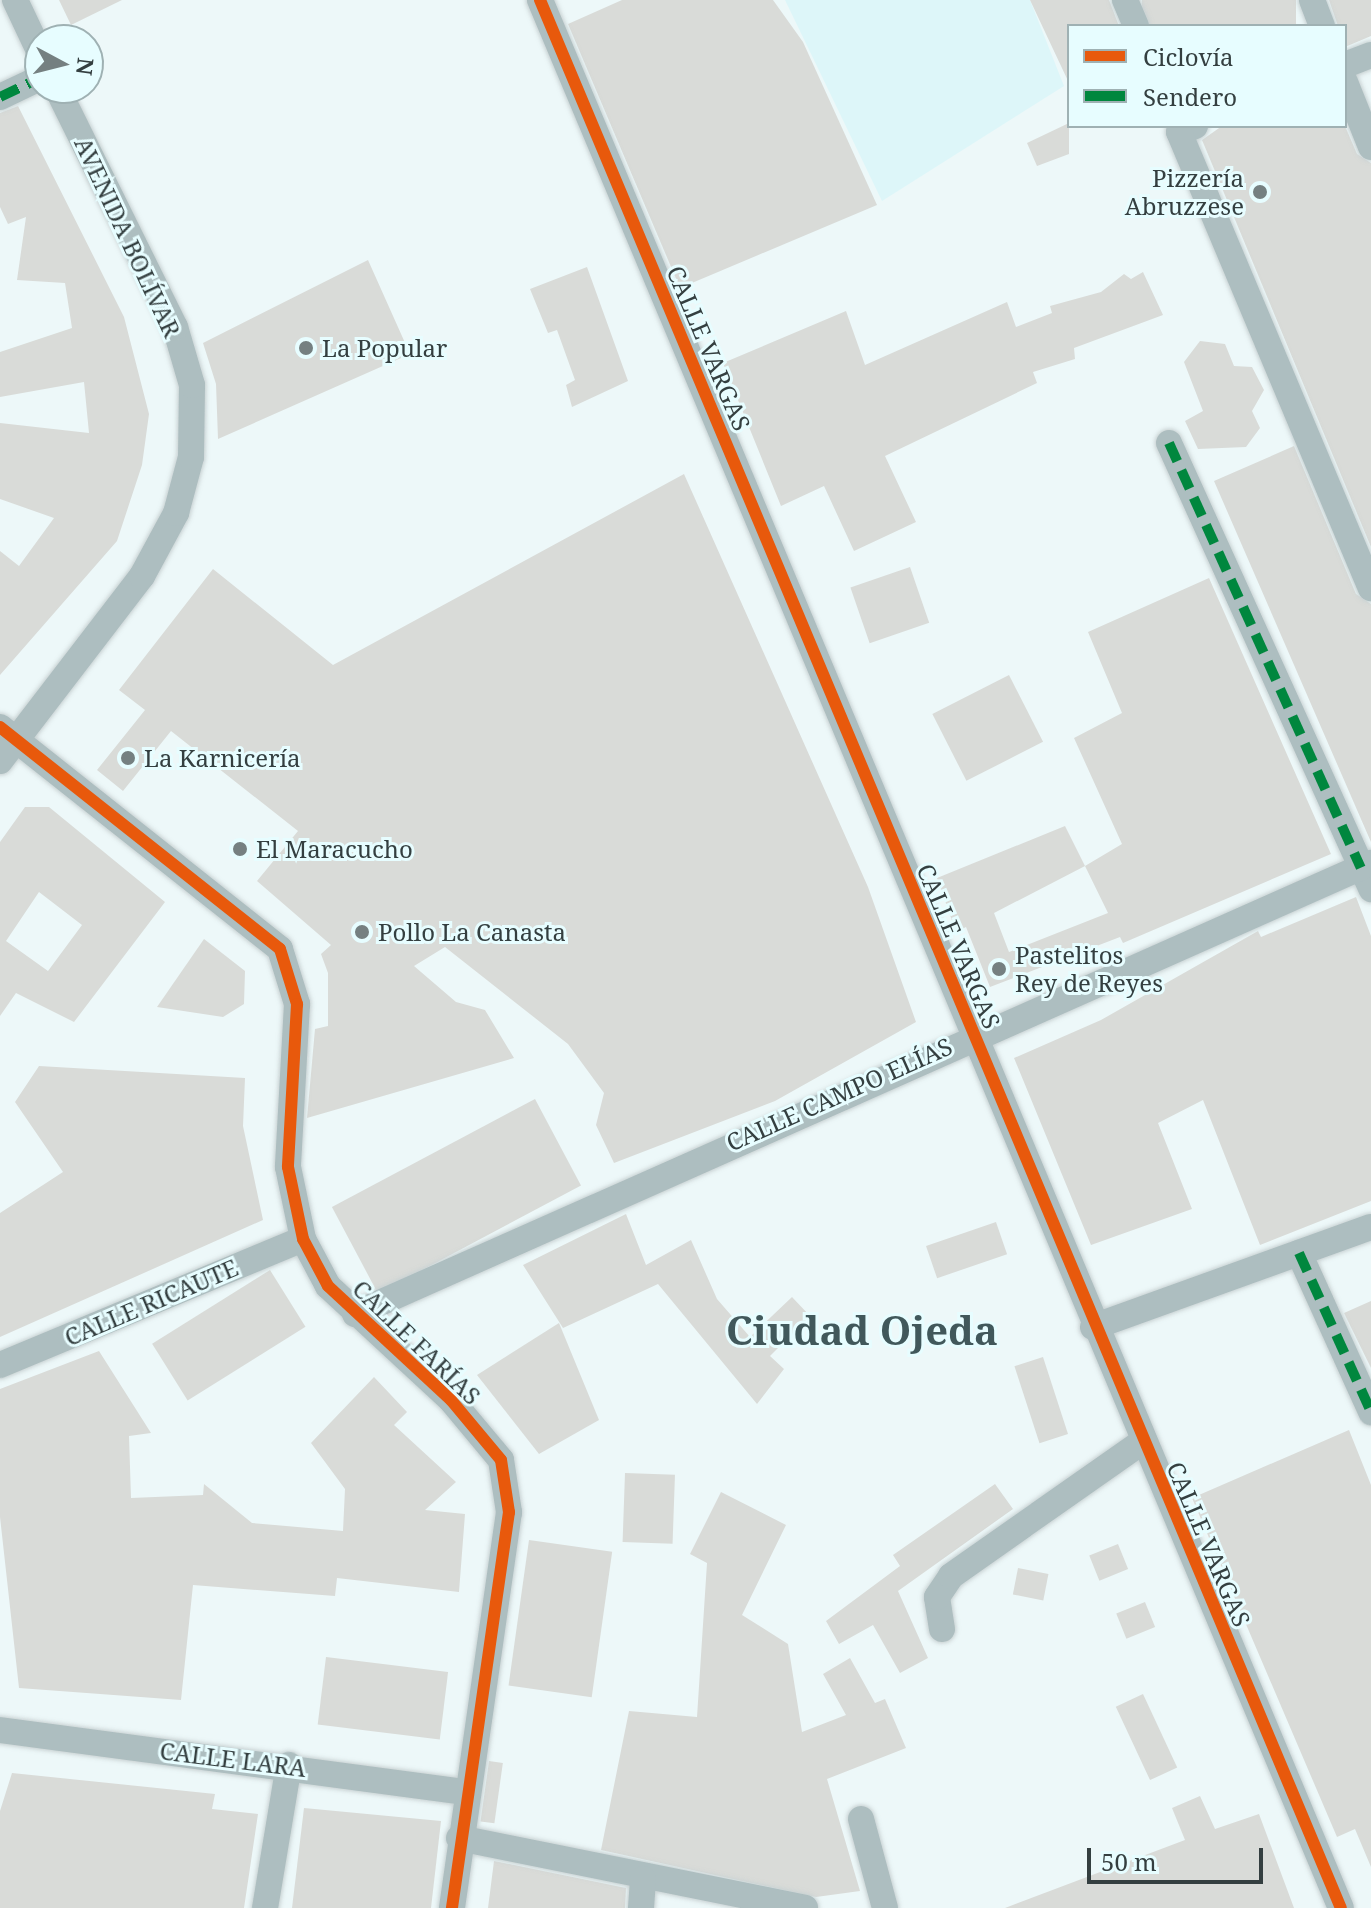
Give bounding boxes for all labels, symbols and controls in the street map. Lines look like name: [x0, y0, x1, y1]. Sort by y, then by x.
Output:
north arrow: [24, 24, 104, 104]
legend: [1067, 24, 1347, 128]
text: Ciclovía: [1143, 40, 1234, 73]
text: N: [70, 56, 102, 77]
text: Sendero: [1143, 80, 1237, 113]
street label: AVENIDA BOLÍVAR: [69, 132, 187, 342]
place label: Pizzería Abruzzese: [1125, 164, 1244, 220]
marker: Pizzería Abruzzese: [1251, 183, 1269, 201]
street label: CALLE VARGAS: [661, 261, 757, 435]
place label: La Popular: [322, 334, 447, 362]
marker: La Popular: [297, 339, 315, 357]
place label: La Karnicería: [144, 744, 301, 772]
marker: La Karnicería: [119, 749, 137, 767]
place label: El Maracucho: [256, 835, 413, 863]
marker: El Maracucho: [231, 840, 249, 858]
street label: CALLE VARGAS: [911, 859, 1007, 1033]
place label: Pollo La Canasta: [378, 918, 566, 946]
marker: Pollo La Canasta: [353, 923, 371, 941]
place label: Pastelitos Rey de Reyes: [1015, 941, 1163, 997]
marker: Pastelitos Rey de Reyes: [990, 960, 1008, 978]
street label: CALLE CAMPO ELÍAS: [722, 1031, 956, 1157]
street label: CALLE RICAUTE: [60, 1253, 242, 1351]
street label: CALLE FARÍAS: [347, 1274, 487, 1410]
district label: Ciudad Ojeda: [726, 1306, 998, 1354]
street label: CALLE VARGAS: [1161, 1457, 1257, 1631]
street label: CALLE LARA: [158, 1736, 308, 1782]
scale bar: [1091, 1832, 1267, 1882]
text: 50 m: [1101, 1845, 1157, 1878]

